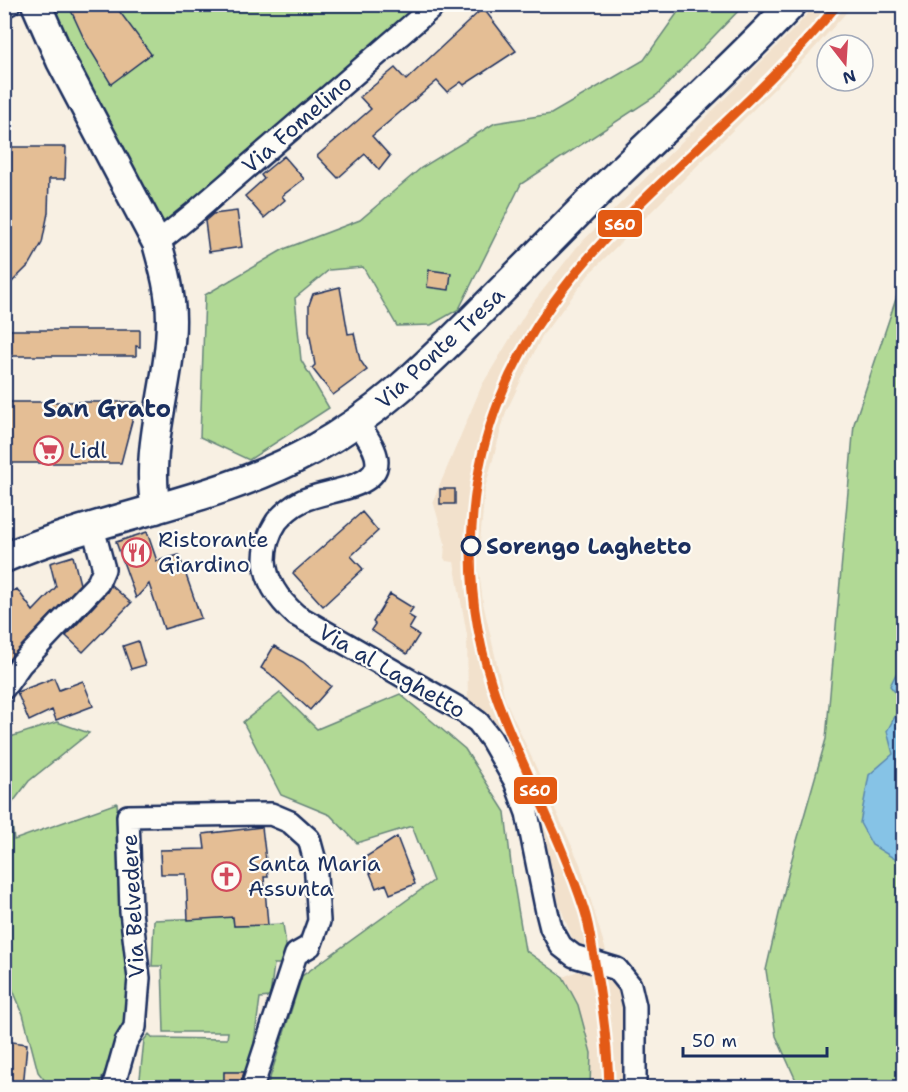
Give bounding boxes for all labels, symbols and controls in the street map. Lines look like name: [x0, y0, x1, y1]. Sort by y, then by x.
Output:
north arrow: [815, 33, 875, 93]
text: N: [840, 65, 858, 89]
street label: Via Fomelino: [236, 68, 358, 180]
line badge: S60: [597, 209, 643, 238]
text: S60: [604, 214, 636, 235]
street label: Via Ponte Tresa: [369, 280, 511, 415]
district label: San Grato: [43, 393, 171, 425]
supermarket icon: Lidl: [32, 434, 64, 466]
place label: Lidl: [69, 436, 107, 465]
place label: Ristorante Giardino: [158, 525, 269, 579]
place label: Sorengo Laghetto: [486, 532, 691, 561]
restaurant icon: Ristorante Giardino: [121, 536, 153, 568]
marker: Sorengo Laghetto: [461, 536, 481, 556]
street label: Via al Laghetto: [313, 617, 471, 725]
line badge: S60: [513, 776, 558, 805]
text: S60: [519, 780, 551, 801]
street label: Via Belvedere: [115, 833, 151, 979]
place label: Santa Maria Assunta: [248, 849, 381, 903]
church icon: Santa Maria Assunta: [211, 860, 243, 892]
scale bar: [683, 1020, 827, 1058]
text: 50 m: [692, 1029, 737, 1053]

